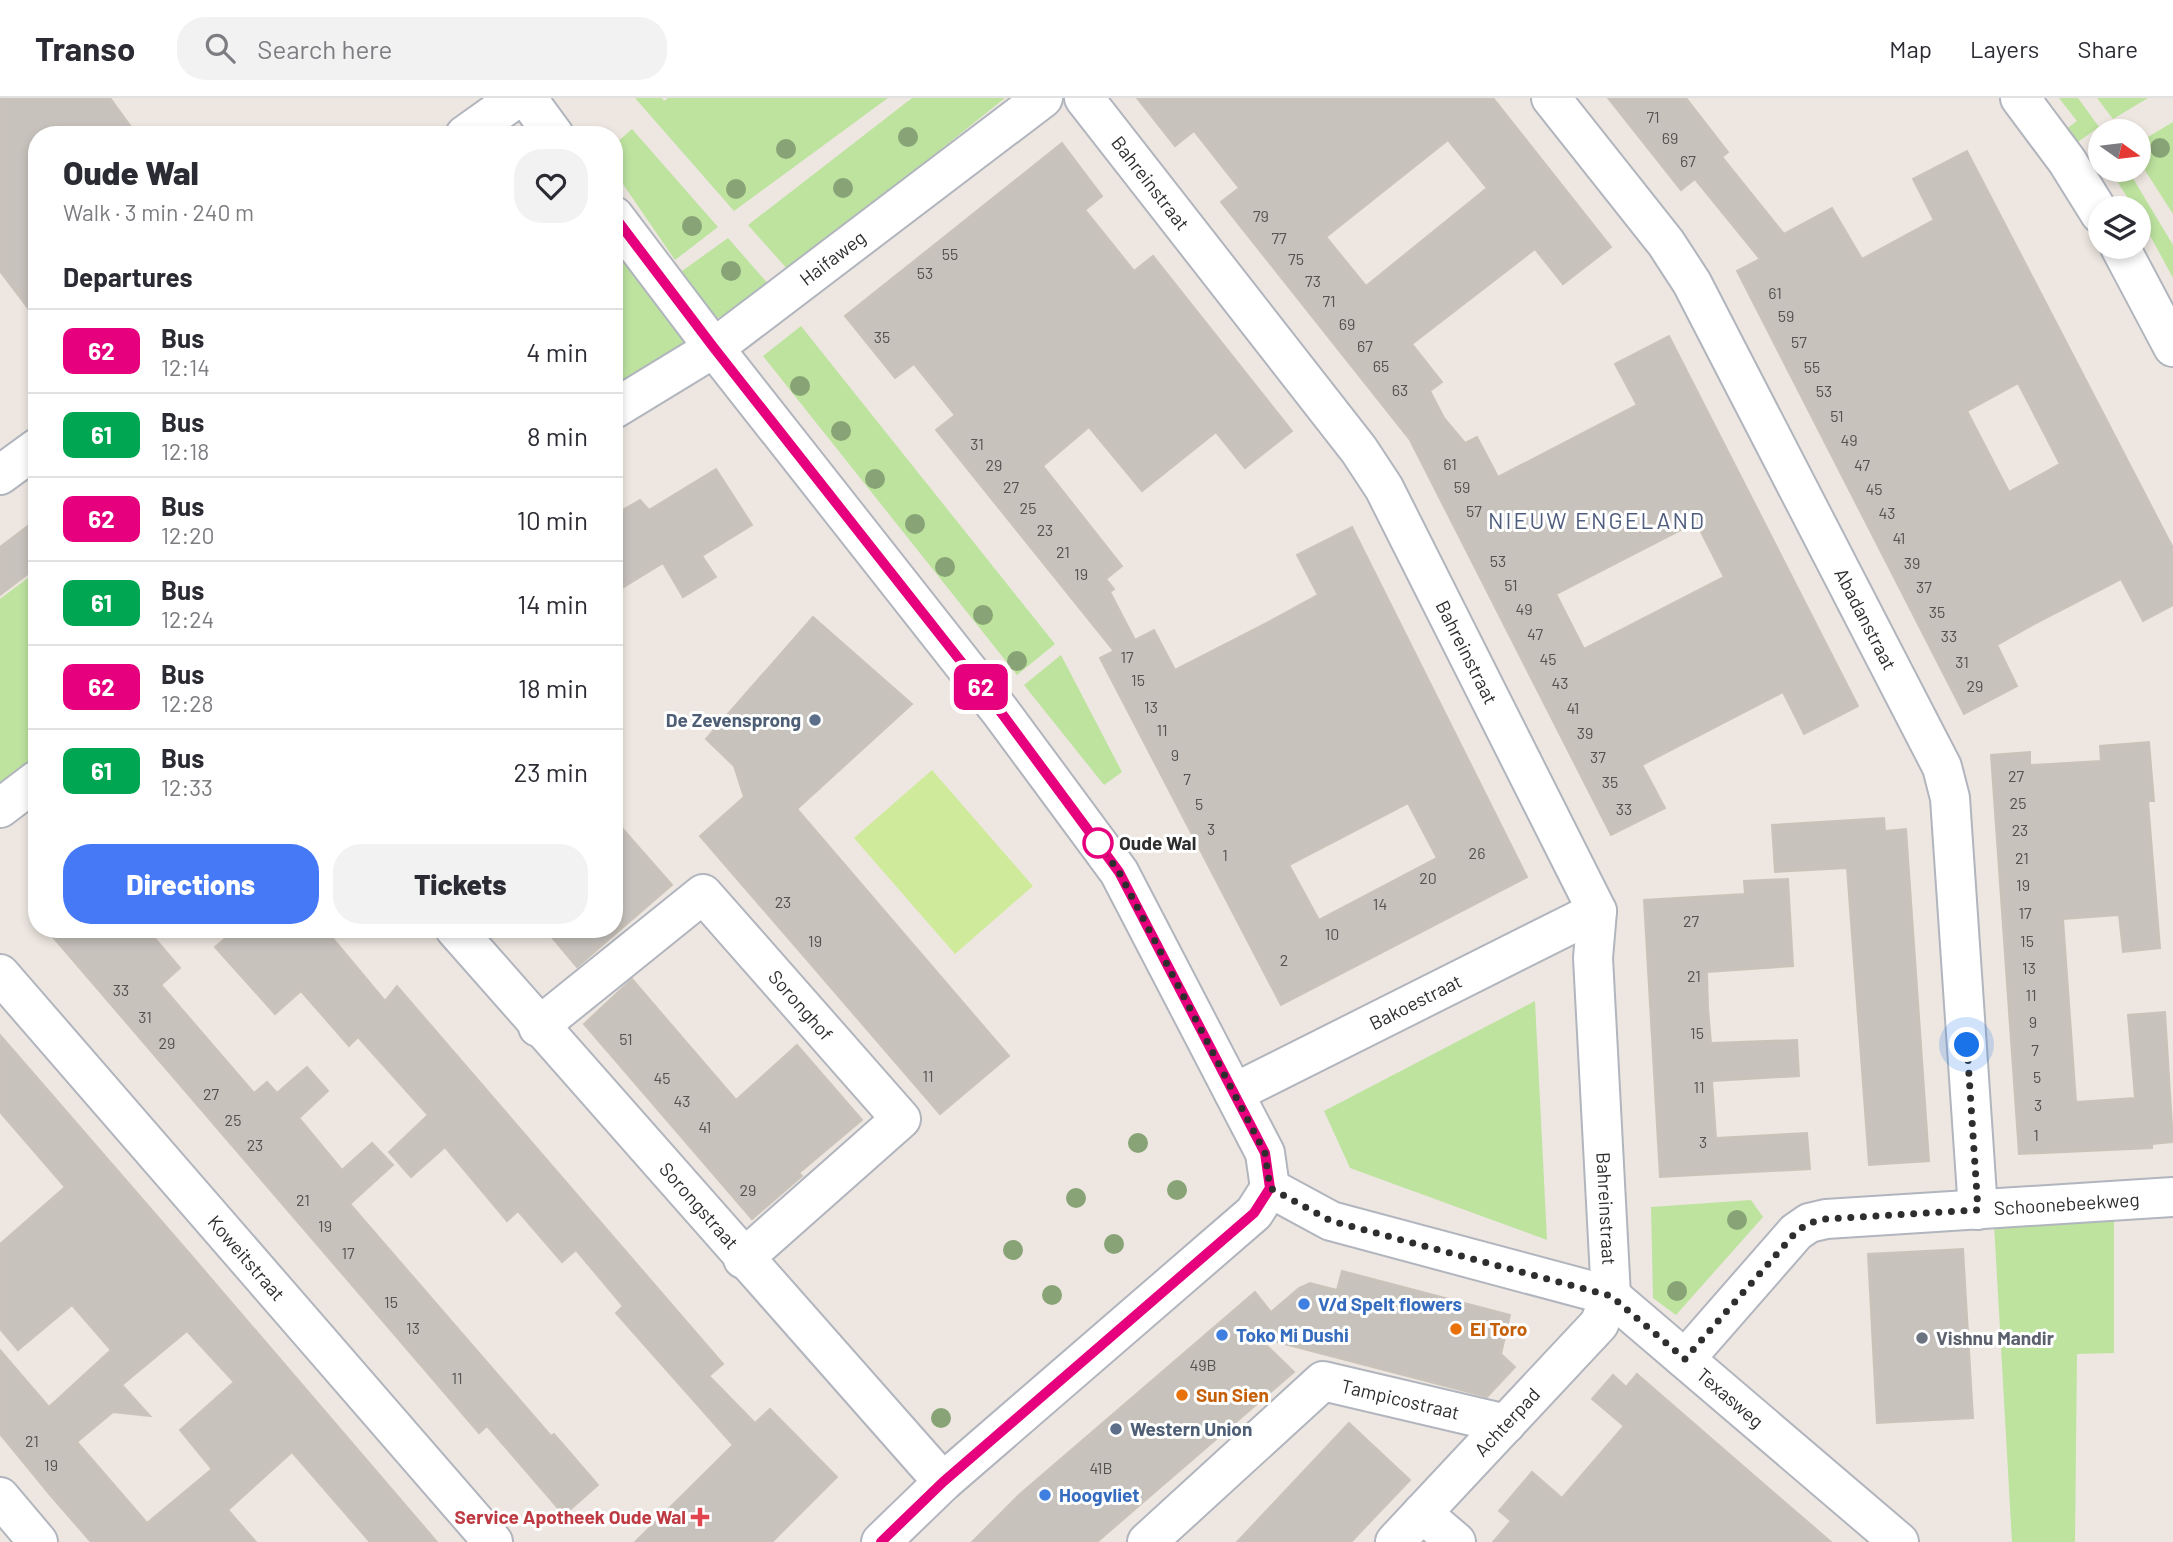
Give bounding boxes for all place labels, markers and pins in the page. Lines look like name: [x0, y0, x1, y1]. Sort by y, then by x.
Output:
place label: De Zevensprong: [666, 708, 801, 731]
marker: De Zevensprong: [807, 712, 823, 728]
marker: Oude Wal: [1083, 828, 1113, 858]
place label: Oude Wal: [1119, 831, 1196, 854]
place label: V/d Spelt flowers: [1318, 1292, 1462, 1315]
marker: V/d Spelt flowers: [1296, 1296, 1312, 1312]
place label: El Toro: [1470, 1317, 1527, 1340]
marker: El Toro: [1448, 1321, 1464, 1337]
place label: Toko Mi Dushi: [1236, 1323, 1349, 1346]
place label: Vishnu Mandir: [1936, 1326, 2055, 1349]
marker: Toko Mi Dushi: [1214, 1327, 1230, 1343]
marker: Vishnu Mandir: [1914, 1330, 1930, 1346]
place label: Sun Sien: [1196, 1383, 1269, 1406]
marker: Sun Sien: [1174, 1387, 1190, 1403]
place label: Western Union: [1130, 1417, 1252, 1440]
marker: Western Union: [1108, 1421, 1124, 1437]
place label: Hoogvliet: [1059, 1483, 1139, 1506]
marker: Hoogvliet: [1037, 1487, 1053, 1503]
place label: Service Apotheek Oude Wal: [455, 1505, 686, 1528]
marker: Service Apotheek Oude Wal: [692, 1509, 708, 1525]

